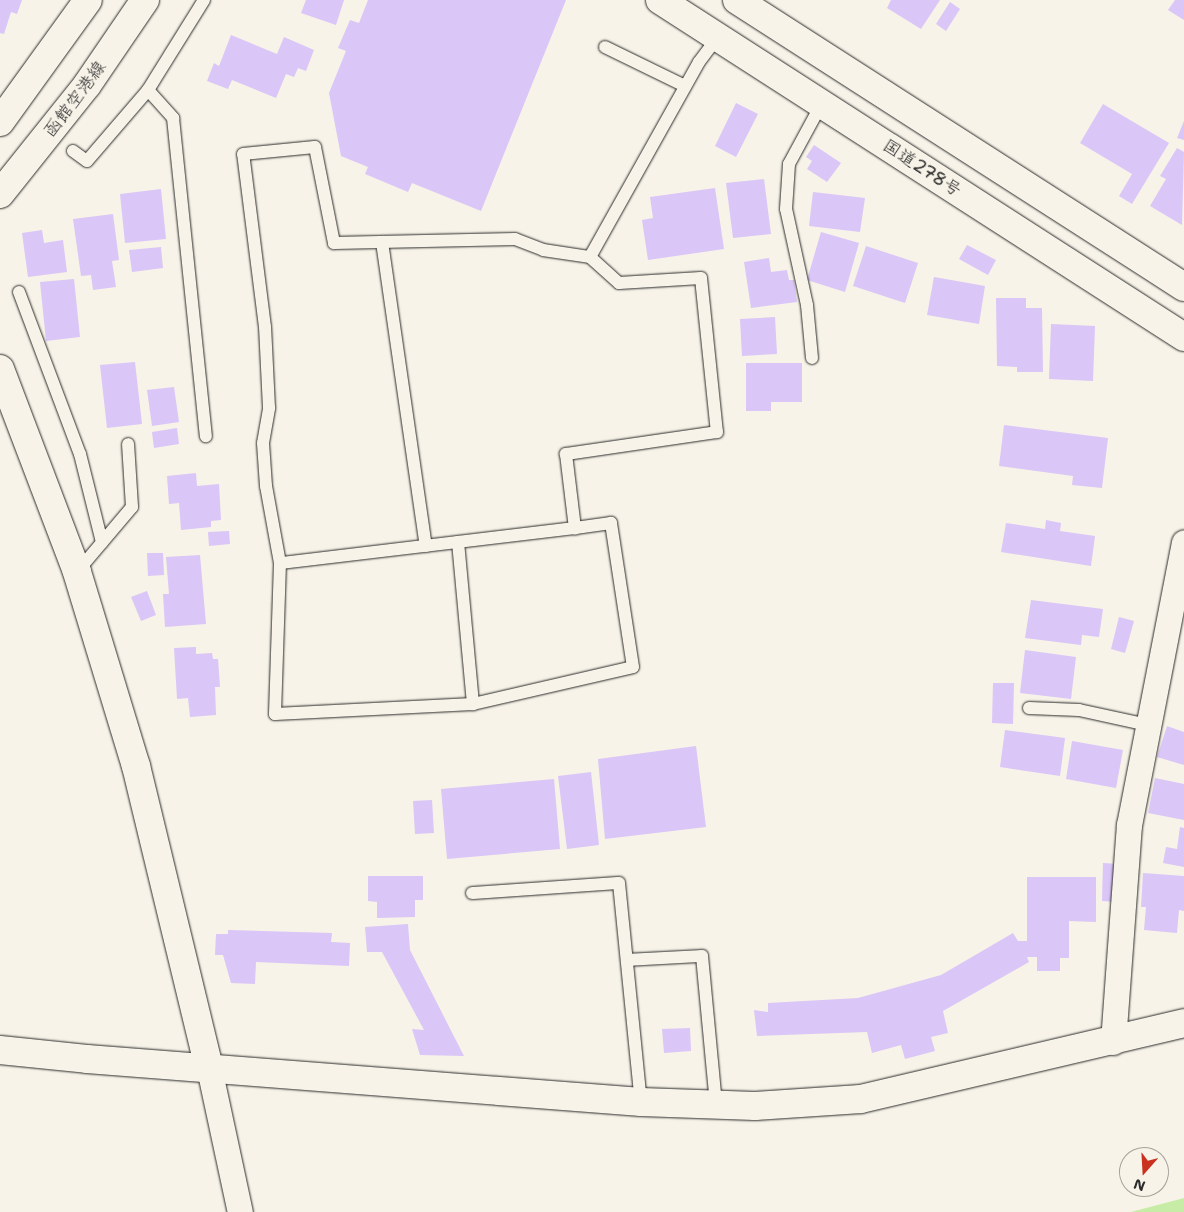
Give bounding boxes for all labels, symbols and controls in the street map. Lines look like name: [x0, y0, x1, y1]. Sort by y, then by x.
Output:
street label: 函館空港線: [39, 57, 111, 141]
street label: 国道278号: [878, 134, 966, 202]
north arrow: [1119, 1147, 1169, 1197]
text: N: [1131, 1175, 1148, 1196]

